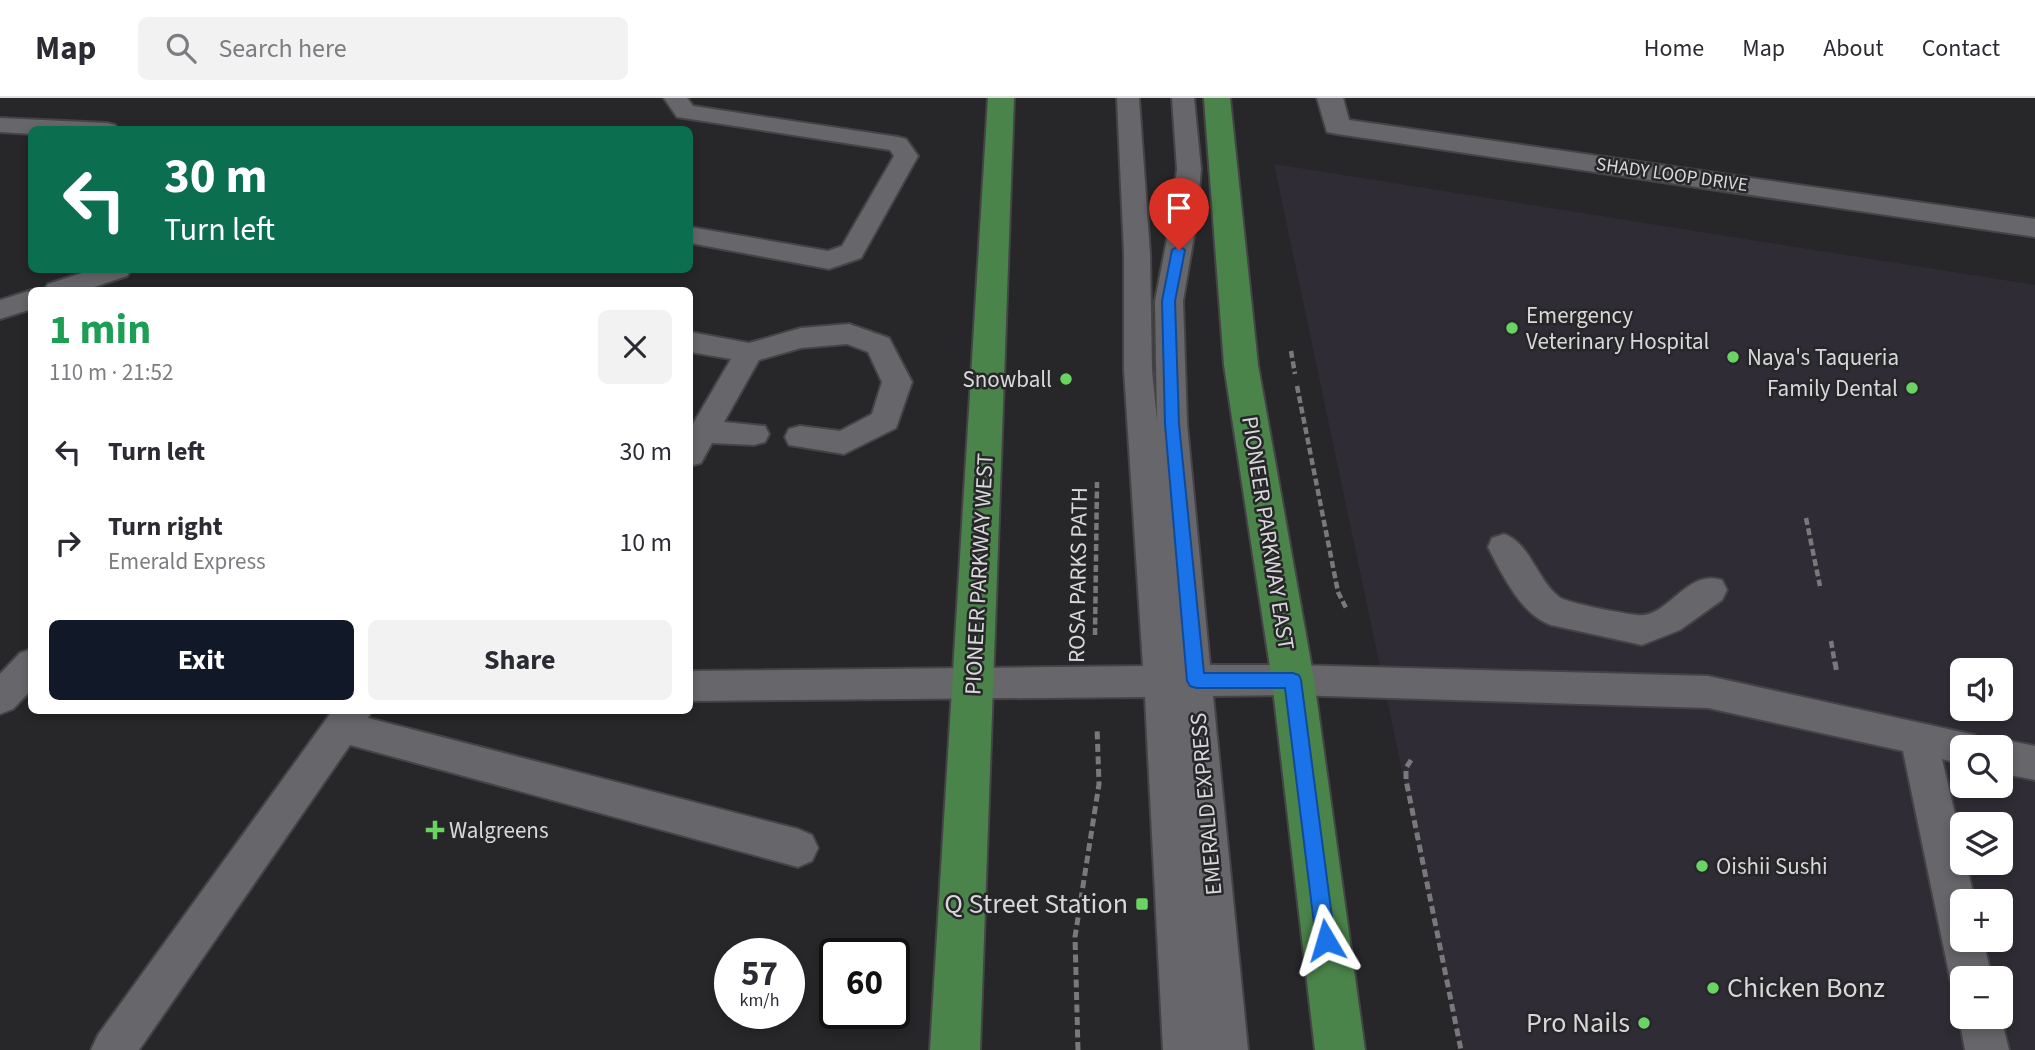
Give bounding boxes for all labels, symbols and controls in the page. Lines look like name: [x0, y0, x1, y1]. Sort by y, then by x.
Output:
search box: [138, 17, 628, 80]
text: Map: [35, 25, 96, 72]
icon: search: [162, 29, 200, 67]
text: Search here: [218, 30, 347, 67]
text: Home: [1644, 31, 1704, 66]
text: Map: [1742, 31, 1785, 66]
text: About: [1823, 31, 1884, 66]
text: Contact: [1922, 31, 2000, 66]
text: 30 m: [164, 142, 268, 212]
street label: SHADY LOOP DRIVE: [1594, 151, 1750, 199]
icon: left: [49, 154, 140, 245]
pin: [1149, 178, 1209, 250]
icon: arrive: [1160, 189, 1198, 227]
text: Turn left: [164, 207, 275, 253]
place label: Emergency Veterinary Hospital: [1526, 299, 1709, 358]
text: 1 min: [49, 300, 151, 360]
button: close: [598, 310, 672, 384]
marker: Emergency Veterinary Hospital: [1504, 320, 1520, 336]
place label: Naya's Taqueria: [1747, 341, 1899, 374]
marker: Naya's Taqueria: [1725, 349, 1741, 365]
text: 110 m · 21:52: [49, 356, 173, 389]
place label: Snowball: [962, 363, 1052, 396]
marker: Snowball: [1058, 371, 1074, 387]
place label: Family Dental: [1767, 372, 1898, 405]
marker: Family Dental: [1904, 380, 1920, 396]
street label: PIONEER PARKWAY EAST: [1233, 414, 1303, 652]
icon: left: [49, 433, 87, 471]
text: Turn left: [108, 433, 205, 470]
text: 30 m: [619, 433, 672, 470]
street label: PIONEER PARKWAY WEST: [956, 452, 1002, 696]
street label: ROSA PARKS PATH: [1060, 487, 1096, 663]
text: Turn right: [108, 508, 223, 545]
icon: right: [49, 524, 87, 562]
text: 10 m: [619, 524, 672, 561]
text: Emerald Express: [108, 545, 266, 578]
button: Exit: [49, 620, 354, 700]
button: Share: [368, 620, 672, 700]
map controls: [1950, 658, 2013, 1029]
button: sound: [1950, 658, 2013, 721]
street label: EMERALD EXPRESS: [1182, 712, 1230, 896]
button: search: [1950, 735, 2013, 798]
button: layers: [1950, 812, 2013, 875]
place label: Walgreens: [449, 814, 549, 847]
marker: Walgreens: [427, 822, 443, 838]
place label: Oishii Sushi: [1716, 850, 1828, 883]
marker: Oishii Sushi: [1694, 858, 1710, 874]
place label: Q Street Station: [944, 884, 1128, 924]
button: +: [1950, 889, 2013, 952]
marker: Q Street Station: [1134, 896, 1150, 912]
position arrow: [1289, 903, 1363, 977]
speed limit sign: 60: [819, 938, 910, 1029]
text: 57: [741, 949, 778, 999]
button: −: [1950, 966, 2013, 1029]
place label: Chicken Bonz: [1727, 968, 1885, 1008]
marker: Chicken Bonz: [1705, 980, 1721, 996]
text: km/h: [740, 988, 779, 1013]
place label: Pro Nails: [1526, 1003, 1630, 1043]
marker: Pro Nails: [1636, 1015, 1652, 1031]

